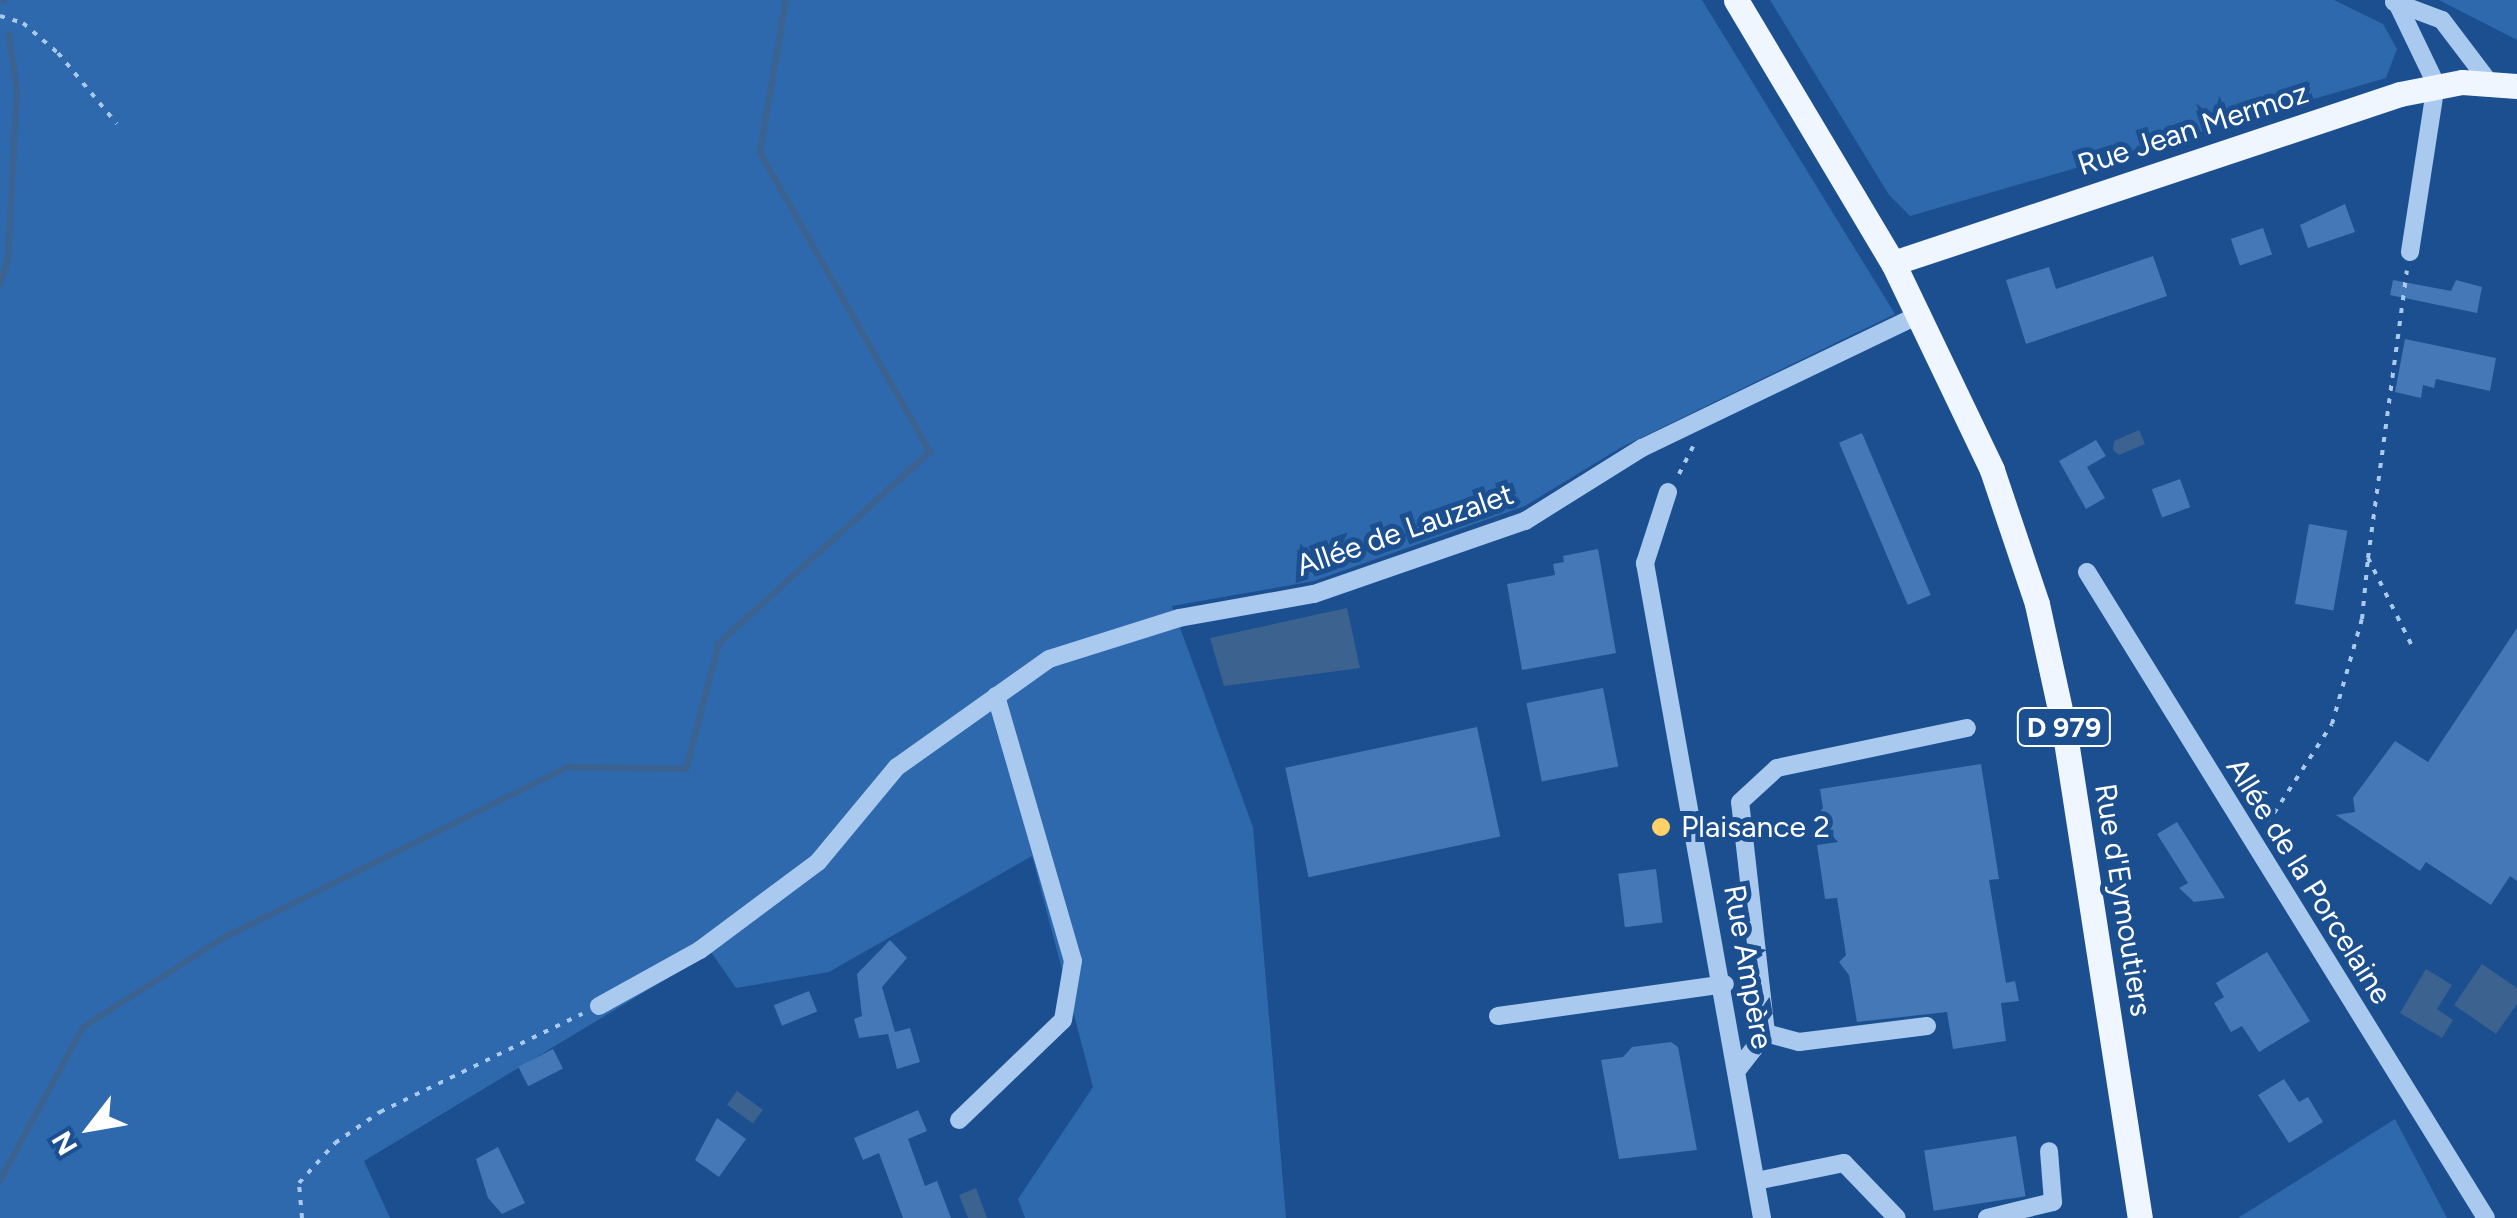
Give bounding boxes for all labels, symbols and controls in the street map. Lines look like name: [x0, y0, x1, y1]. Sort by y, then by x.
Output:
street label: Rue Jean Mermoz: [2073, 75, 2313, 183]
street label: Allée de Lauzalet: [1292, 476, 1518, 584]
road number: D 979: [2016, 704, 2112, 750]
street label: Allée de la Porcelaine: [2219, 751, 2399, 1011]
street label: Rue d'Eymoutiers: [2087, 781, 2159, 1019]
place label: Plaisance 2: [1681, 809, 1830, 845]
marker: Plaisance 2: [1650, 816, 1672, 838]
street label: Rue Ampère: [1716, 882, 1780, 1052]
north arrow: [40, 1078, 140, 1178]
text: N: [44, 1125, 84, 1161]

